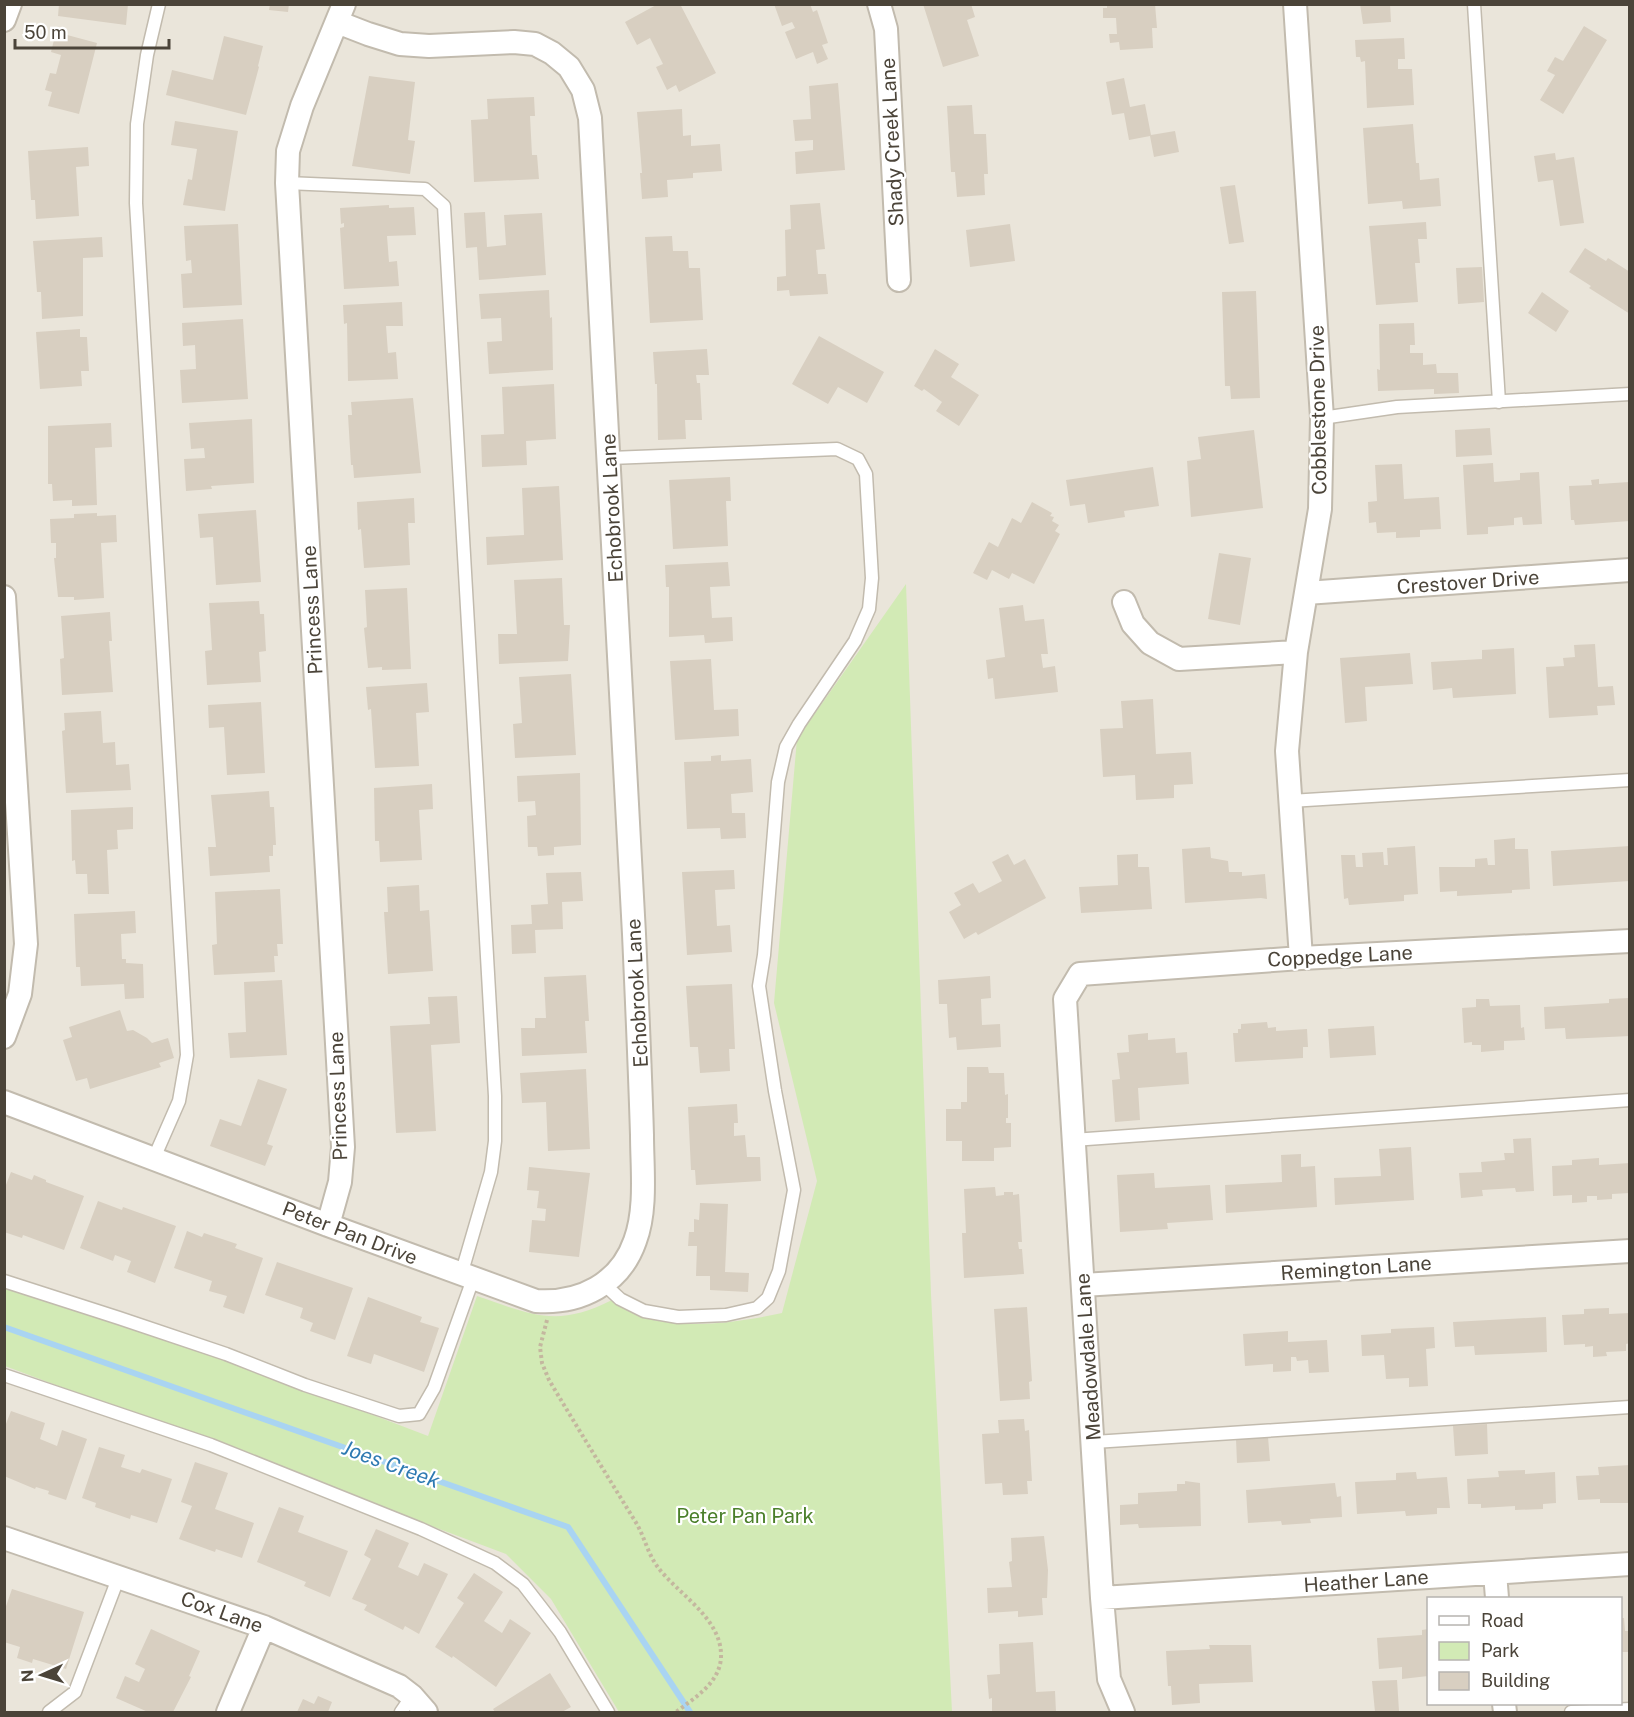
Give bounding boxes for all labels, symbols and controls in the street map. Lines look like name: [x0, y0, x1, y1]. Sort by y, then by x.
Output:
scale bar: [15, 12, 170, 50]
text: 50 m: [24, 22, 67, 43]
street label: Shady Creek Lane: [876, 57, 908, 227]
street label: Cobblestone Drive: [1305, 325, 1331, 495]
street label: Echobrook Lane: [596, 433, 628, 583]
street label: Princess Lane: [297, 545, 327, 675]
street label: Crestover Drive: [1396, 565, 1540, 599]
street label: Echobrook Lane: [621, 918, 653, 1068]
street label: Coppedge Lane: [1267, 940, 1413, 972]
street label: Princess Lane: [324, 1031, 352, 1161]
street label: Peter Pan Drive: [279, 1196, 421, 1270]
street label: Remington Lane: [1280, 1251, 1432, 1285]
street label: Meadowdale Lane: [1070, 1272, 1106, 1442]
water label: Joes Creek: [339, 1435, 444, 1493]
park label: Peter Pan Park: [676, 1504, 814, 1528]
street label: Heather Lane: [1303, 1565, 1429, 1597]
street label: Cox Lane: [178, 1586, 266, 1638]
legend: [1427, 1597, 1622, 1705]
text: Road: [1481, 1610, 1524, 1631]
text: Park: [1481, 1640, 1519, 1661]
north arrow: [12, 1645, 72, 1705]
text: N: [18, 1669, 37, 1683]
text: Building: [1481, 1670, 1550, 1691]

